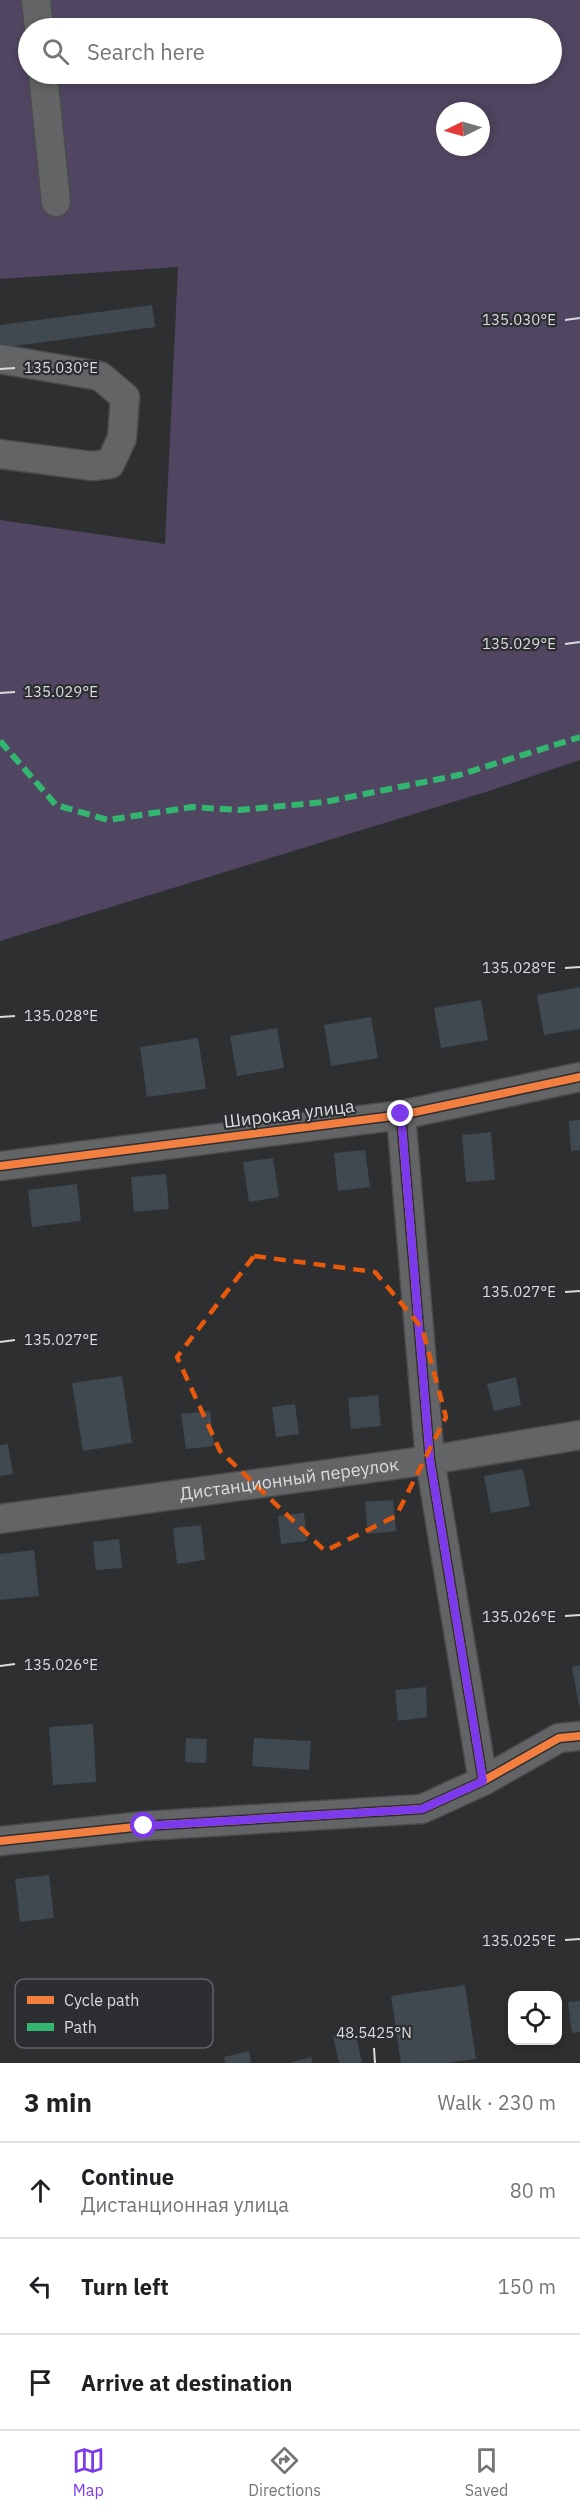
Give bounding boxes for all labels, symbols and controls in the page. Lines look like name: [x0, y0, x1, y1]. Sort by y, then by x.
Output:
search box: [18, 18, 562, 84]
icon: search: [39, 35, 72, 68]
text: Search here: [87, 37, 205, 66]
north arrow: [436, 102, 490, 156]
text: 135.030°E: [482, 310, 556, 329]
text: 135.030°E: [24, 358, 98, 377]
text: 135.029°E: [482, 634, 556, 653]
text: 135.029°E: [24, 682, 98, 701]
text: 135.028°E: [482, 958, 556, 977]
text: 135.028°E: [24, 1006, 98, 1025]
street label: Широкая улица: [222, 1094, 356, 1133]
route end: [387, 1100, 413, 1126]
text: 135.027°E: [482, 1282, 556, 1301]
text: 135.027°E: [24, 1330, 98, 1349]
street label: Дистанционный переулок: [178, 1452, 400, 1505]
text: 135.026°E: [482, 1607, 556, 1626]
text: 135.026°E: [24, 1655, 98, 1674]
route start: [130, 1812, 156, 1838]
text: 135.025°E: [482, 1931, 556, 1950]
legend: [15, 1979, 213, 2048]
text: Cycle path: [64, 1990, 139, 2010]
map controls: [508, 1991, 562, 2045]
button: locate: [508, 1991, 562, 2045]
text: Path: [64, 2017, 97, 2037]
text: 48.5425°N: [336, 2023, 412, 2042]
text: 3 min: [24, 2085, 92, 2119]
text: Walk · 230 m: [438, 2089, 556, 2116]
text: Continue: [81, 2162, 174, 2191]
icon: ahead: [24, 2174, 57, 2207]
text: 80 m: [510, 2177, 556, 2204]
text: Дистанционная улица: [81, 2191, 289, 2218]
icon: left: [24, 2270, 57, 2303]
text: Turn left: [81, 2272, 169, 2301]
text: 150 m: [498, 2273, 556, 2300]
icon: arrive: [24, 2366, 57, 2399]
text: Arrive at destination: [81, 2368, 292, 2397]
tab: Map: [72, 2444, 105, 2500]
tab: Directions: [248, 2444, 321, 2500]
tab: Saved: [465, 2444, 508, 2500]

